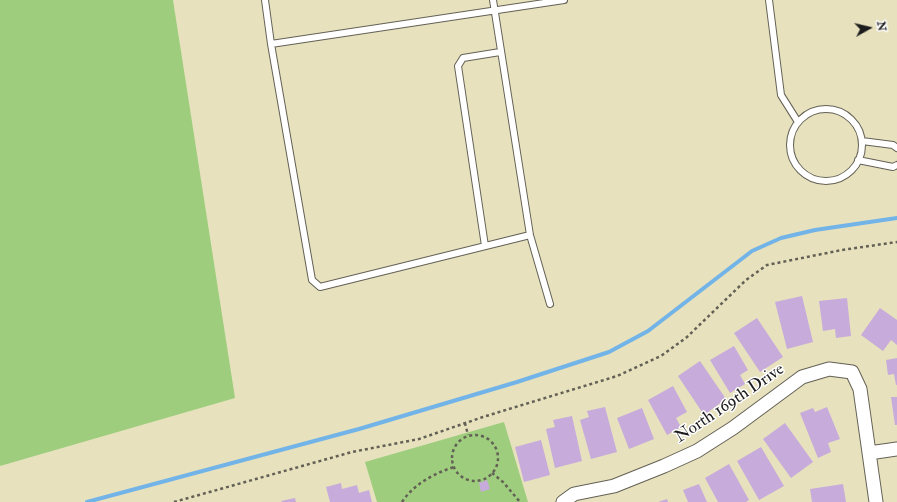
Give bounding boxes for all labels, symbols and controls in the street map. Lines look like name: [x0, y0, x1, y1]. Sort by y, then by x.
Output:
north arrow: [849, 8, 889, 48]
text: N: [874, 20, 889, 32]
street label: North 169th Drive: [671, 360, 789, 448]

